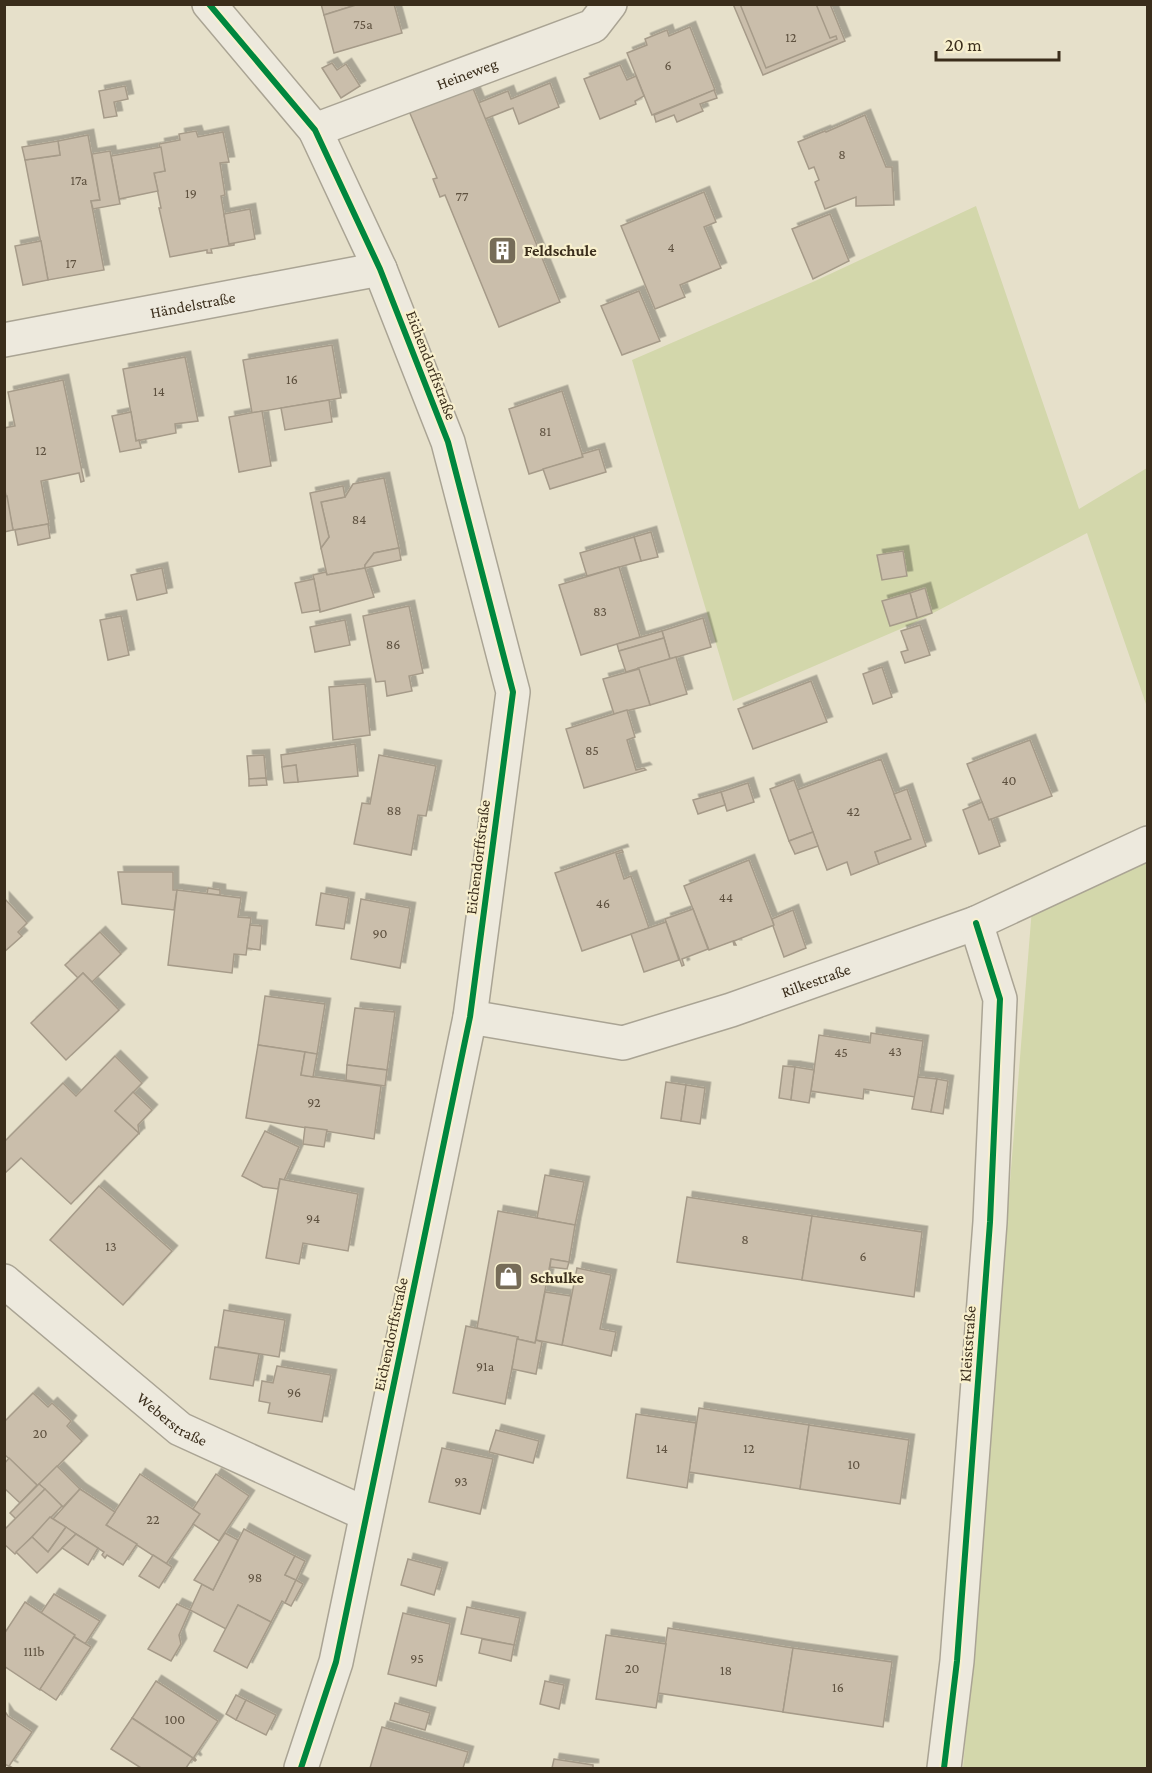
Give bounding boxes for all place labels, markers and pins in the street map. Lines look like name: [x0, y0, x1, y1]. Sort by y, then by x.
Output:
building icon: Feldschule: [487, 234, 519, 266]
place label: Feldschule: [524, 242, 597, 259]
shop icon: Schulke: [493, 1261, 525, 1293]
place label: Schulke: [530, 1269, 585, 1286]

